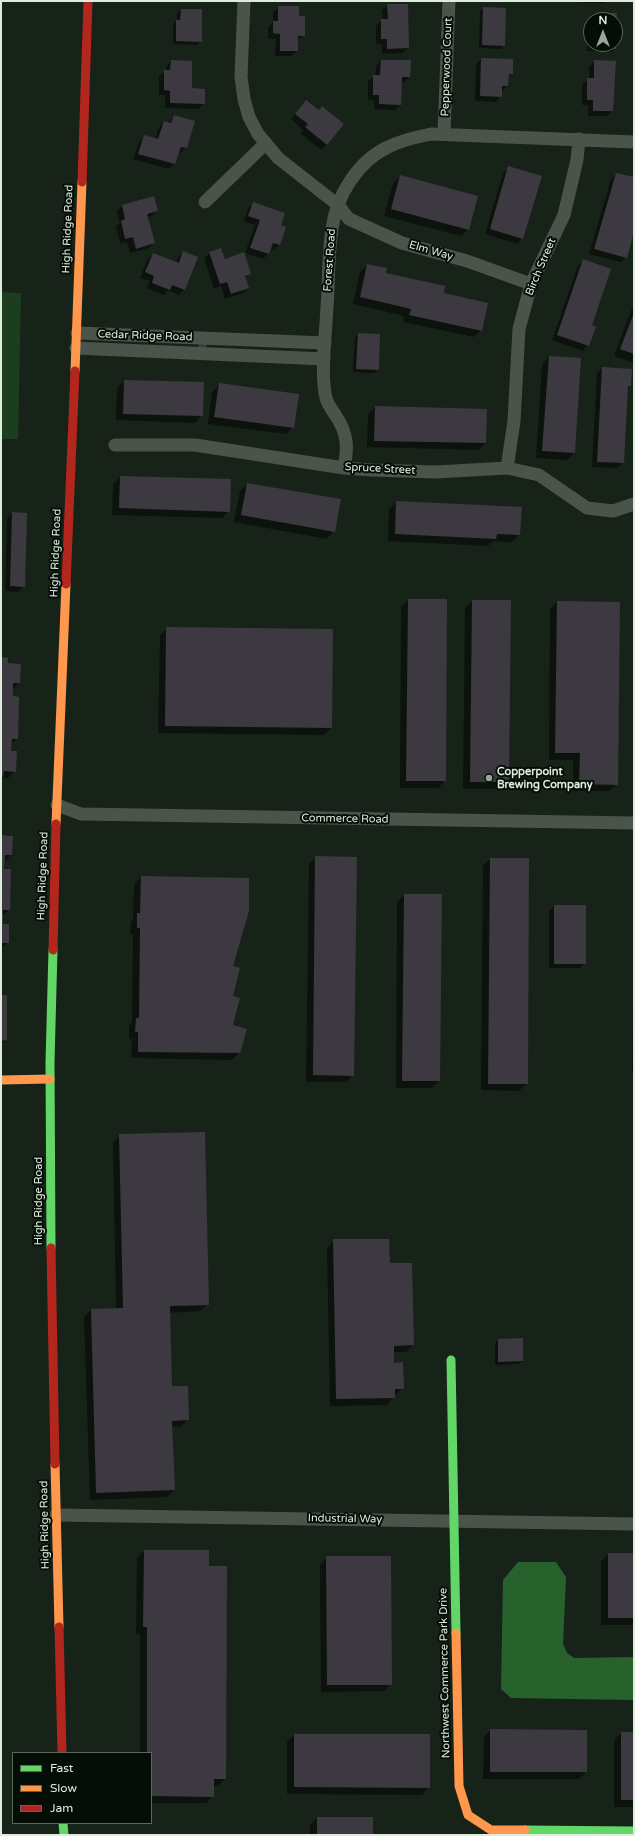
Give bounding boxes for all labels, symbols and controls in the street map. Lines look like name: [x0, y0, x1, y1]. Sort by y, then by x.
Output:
north arrow: [583, 12, 623, 52]
text: N: [599, 14, 607, 27]
street label: Pepperwood Court: [439, 17, 455, 117]
street label: High Ridge Road: [60, 184, 76, 274]
street label: Forest Road: [321, 228, 339, 292]
street label: Birch Street: [523, 236, 559, 298]
street label: Elm Way: [407, 238, 455, 264]
street label: Cedar Ridge Road: [97, 328, 193, 344]
street label: Spruce Street: [344, 461, 416, 477]
street label: High Ridge Road: [48, 508, 64, 598]
place label: Copperpoint Brewing Company: [497, 765, 593, 791]
marker: Copperpoint Brewing Company: [484, 773, 494, 783]
street label: Commerce Road: [301, 812, 389, 826]
street label: High Ridge Road: [35, 831, 51, 921]
street label: High Ridge Road: [32, 1157, 46, 1245]
street label: High Ridge Road: [38, 1481, 52, 1569]
street label: Industrial Way: [308, 1512, 382, 1526]
street label: Northwest Commerce Park Drive: [437, 1588, 453, 1758]
legend: [12, 1752, 152, 1824]
text: Fast: [50, 1761, 73, 1775]
text: Slow: [50, 1781, 77, 1795]
text: Jam: [50, 1801, 73, 1815]

